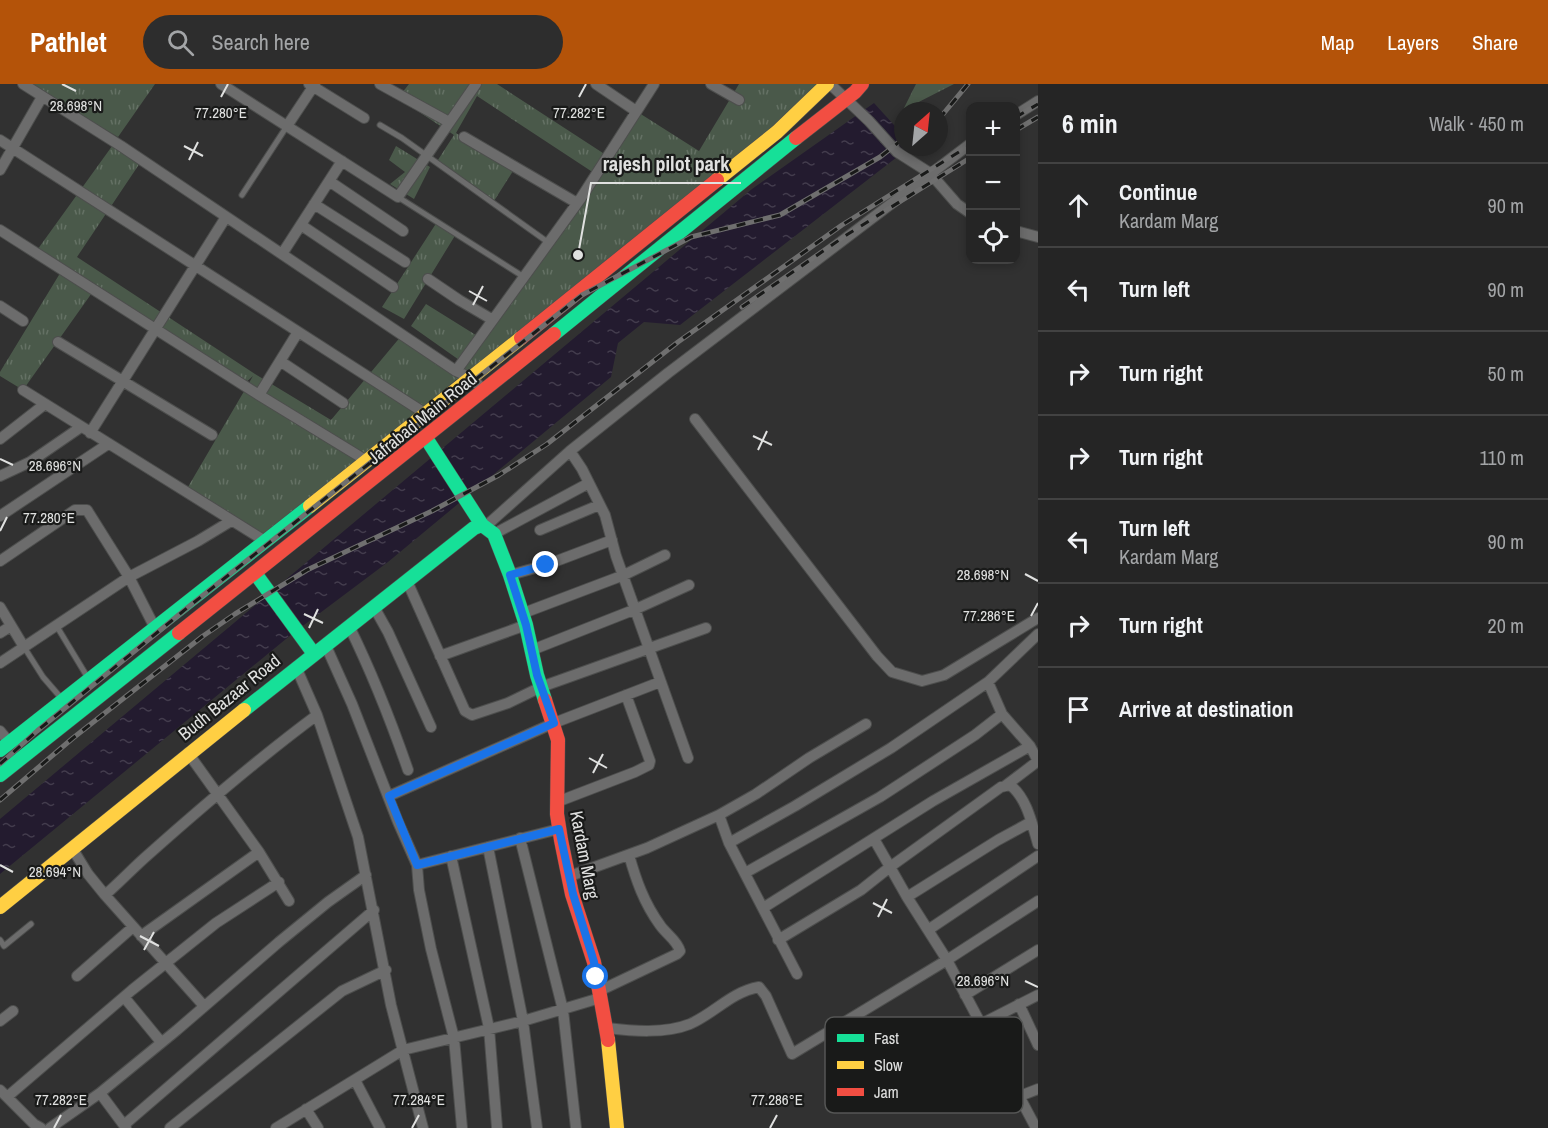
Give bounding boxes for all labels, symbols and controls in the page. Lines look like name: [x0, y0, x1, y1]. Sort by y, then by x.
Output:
search box: [143, 15, 563, 69]
text: Pathlet: [30, 23, 107, 61]
icon: search: [164, 26, 197, 59]
text: Search here: [212, 27, 310, 57]
text: Map: [1321, 28, 1354, 57]
text: Layers: [1387, 28, 1439, 57]
text: Share: [1472, 28, 1518, 57]
text: 28.698°N: [50, 95, 102, 116]
text: 77.280°E: [195, 102, 247, 123]
text: 77.282°E: [553, 102, 605, 123]
north arrow: [894, 102, 948, 156]
map controls: [966, 102, 1020, 264]
button: +: [966, 102, 1020, 156]
text: 6 min: [1062, 106, 1118, 141]
text: Walk · 450 m: [1429, 110, 1524, 137]
callout: rajesh pilot park: [591, 145, 741, 183]
text: rajesh pilot park: [603, 150, 730, 177]
button: −: [966, 156, 1020, 210]
text: Continue: [1119, 177, 1197, 207]
icon: ahead: [1062, 189, 1095, 222]
text: 90 m: [1488, 192, 1524, 219]
text: Kardam Marg: [1119, 207, 1218, 234]
button: locate: [966, 210, 1020, 264]
icon: left: [1062, 273, 1095, 306]
text: Turn left: [1119, 274, 1190, 304]
text: 90 m: [1488, 276, 1524, 303]
icon: right: [1062, 357, 1095, 390]
text: Turn right: [1119, 358, 1203, 388]
text: 50 m: [1488, 360, 1524, 387]
street label: Jafrabad Main Road: [362, 366, 482, 470]
icon: right: [1062, 441, 1095, 474]
text: Turn right: [1119, 442, 1203, 472]
text: 110 m: [1480, 444, 1524, 471]
text: 28.696°N: [29, 455, 81, 476]
text: 77.280°E: [23, 507, 75, 528]
text: Turn left: [1119, 513, 1190, 543]
icon: left: [1062, 525, 1095, 558]
text: 90 m: [1488, 528, 1524, 555]
text: Kardam Marg: [1119, 543, 1218, 570]
route end: [532, 551, 558, 577]
text: 28.698°N: [957, 564, 1009, 585]
text: 77.286°E: [963, 605, 1015, 626]
icon: right: [1062, 609, 1095, 642]
text: Turn right: [1119, 610, 1203, 640]
text: 20 m: [1488, 612, 1524, 639]
street label: Budh Bazaar Road: [173, 648, 285, 746]
icon: arrive: [1062, 693, 1095, 726]
text: Arrive at destination: [1119, 694, 1293, 724]
street label: Kardam Marg: [564, 809, 606, 902]
text: 28.694°N: [29, 861, 81, 882]
route start: [582, 963, 608, 989]
text: 28.696°N: [957, 970, 1009, 991]
legend: [825, 1017, 1023, 1113]
text: Fast: [874, 1027, 899, 1049]
text: Slow: [874, 1054, 903, 1076]
text: Jam: [874, 1081, 899, 1103]
text: 77.282°E: [35, 1089, 87, 1110]
text: 77.284°E: [393, 1089, 445, 1110]
text: 77.286°E: [751, 1089, 803, 1110]

